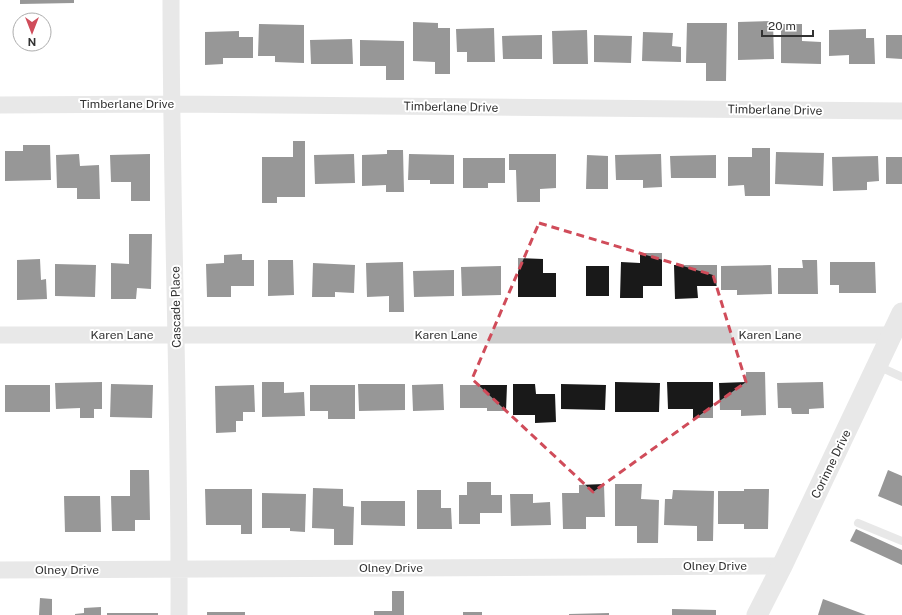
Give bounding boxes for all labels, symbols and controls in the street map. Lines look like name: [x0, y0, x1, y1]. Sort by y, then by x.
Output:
north arrow: [12, 12, 52, 52]
scale bar: [762, 12, 813, 38]
text: 20 m: [768, 19, 796, 33]
text: N: [28, 36, 36, 48]
street label: Timberlane Drive: [80, 97, 175, 111]
street label: Timberlane Drive: [404, 99, 499, 115]
street label: Timberlane Drive: [728, 102, 823, 118]
street label: Cascade Place: [168, 266, 184, 348]
street label: Karen Lane: [90, 328, 154, 342]
street label: Karen Lane: [414, 328, 478, 342]
street label: Karen Lane: [738, 328, 802, 342]
street label: Corinne Drive: [808, 427, 854, 501]
street label: Olney Drive: [683, 559, 747, 573]
street label: Olney Drive: [359, 561, 423, 575]
street label: Olney Drive: [35, 563, 99, 577]

